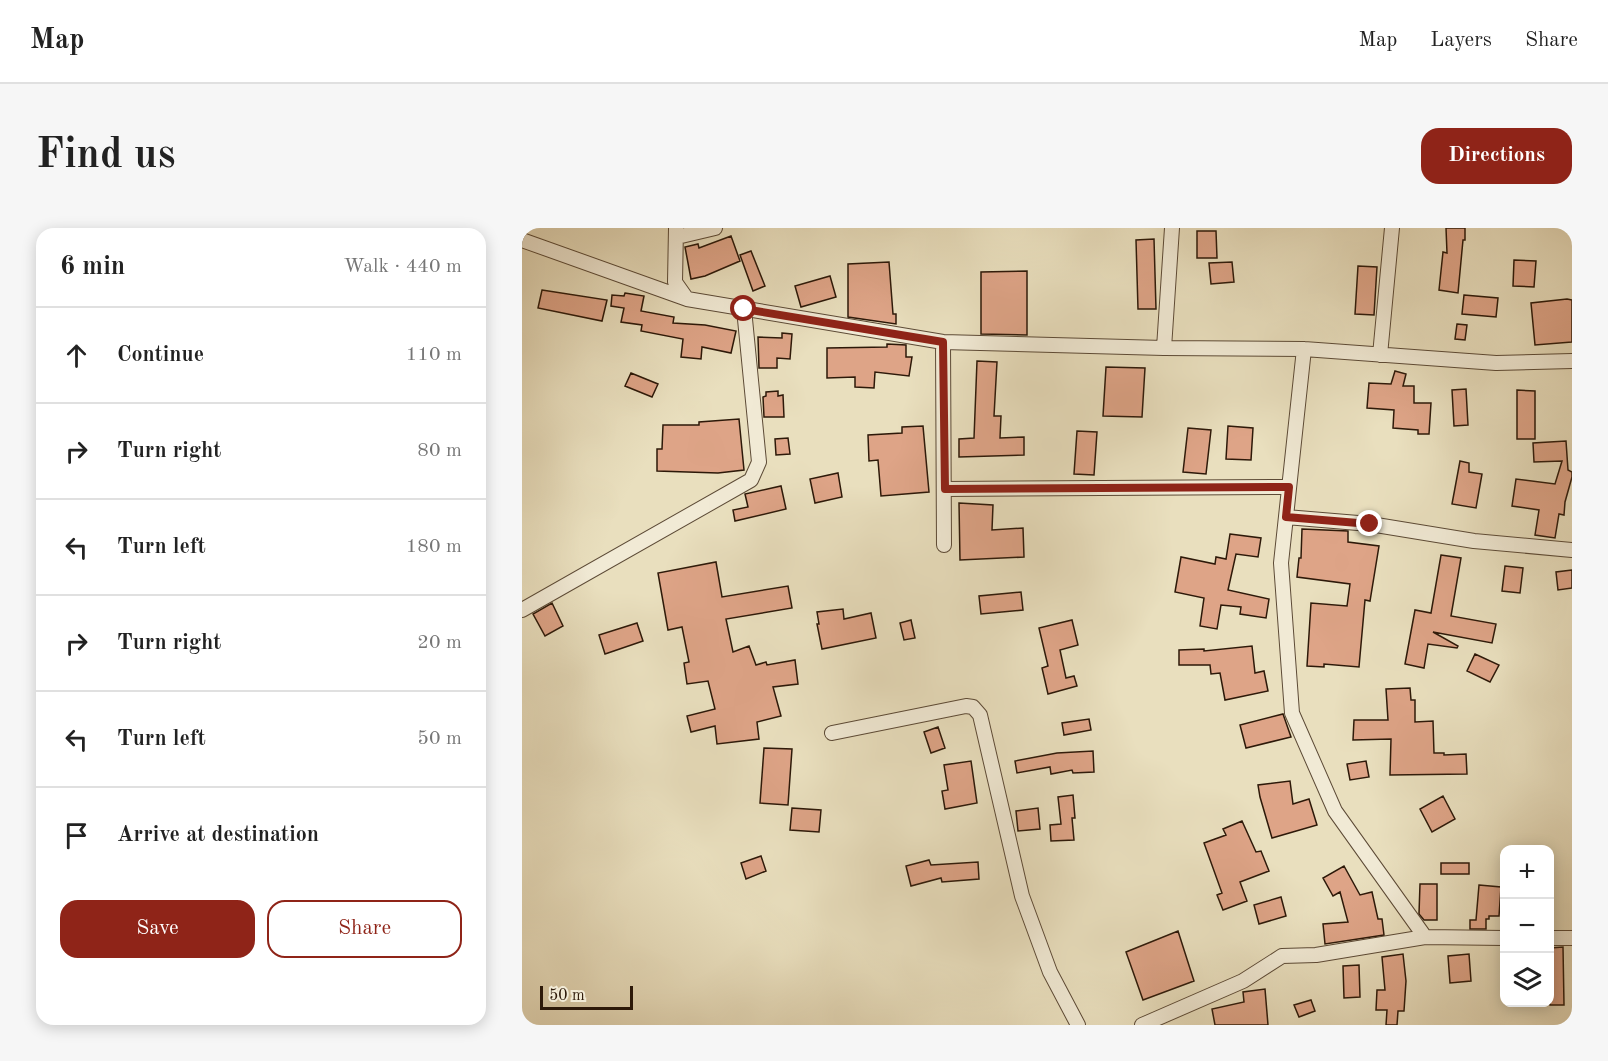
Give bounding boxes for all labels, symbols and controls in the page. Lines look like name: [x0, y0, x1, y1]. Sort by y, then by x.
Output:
text: Map: [30, 27, 84, 55]
text: Map: [1358, 30, 1397, 51]
text: Layers: [1430, 30, 1492, 51]
text: Share: [1525, 30, 1578, 51]
button: Directions: [1421, 128, 1572, 184]
text: Find us: [36, 135, 175, 177]
text: 6 min: [60, 254, 125, 280]
text: Walk · 440 m: [343, 257, 462, 277]
route start: [730, 295, 756, 321]
icon: ahead: [60, 339, 93, 372]
text: Continue: [117, 344, 204, 366]
text: 110 m: [406, 345, 462, 365]
icon: right: [60, 435, 93, 468]
text: Turn right: [117, 440, 221, 462]
text: 80 m: [417, 441, 462, 461]
route end: [1356, 510, 1382, 536]
icon: left: [60, 531, 93, 564]
text: Turn left: [117, 536, 206, 558]
text: 180 m: [406, 537, 462, 557]
icon: right: [60, 627, 93, 660]
text: Turn right: [117, 632, 221, 654]
text: 20 m: [417, 633, 462, 653]
icon: left: [60, 723, 93, 756]
text: Turn left: [117, 728, 206, 750]
text: 50 m: [417, 729, 462, 749]
icon: arrive: [60, 819, 93, 852]
text: Arrive at destination: [117, 824, 319, 846]
map controls: [1500, 845, 1554, 1007]
button: +: [1500, 845, 1554, 899]
button: −: [1500, 899, 1554, 953]
button: Save: [60, 900, 255, 958]
button: Share: [267, 900, 462, 958]
button: layers: [1500, 953, 1554, 1007]
scale bar: [540, 983, 633, 1010]
text: 50 m: [549, 988, 585, 1004]

